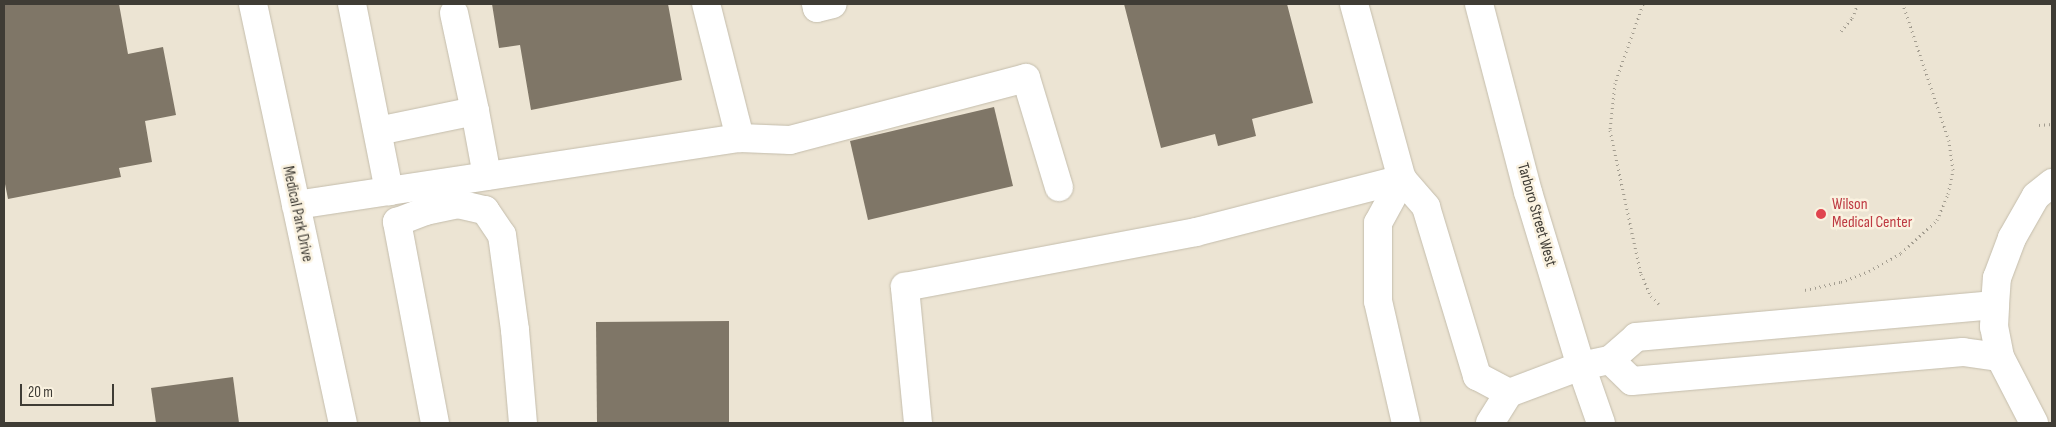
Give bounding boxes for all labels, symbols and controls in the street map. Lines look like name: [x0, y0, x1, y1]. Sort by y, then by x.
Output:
street label: Tarboro Street West: [1512, 161, 1560, 269]
street label: Medical Park Drive: [277, 164, 317, 264]
place label: Wilson Medical Center: [1832, 195, 1912, 233]
marker: Wilson Medical Center: [1814, 207, 1828, 221]
scale bar: [22, 374, 116, 406]
text: 20 m: [28, 383, 53, 402]

